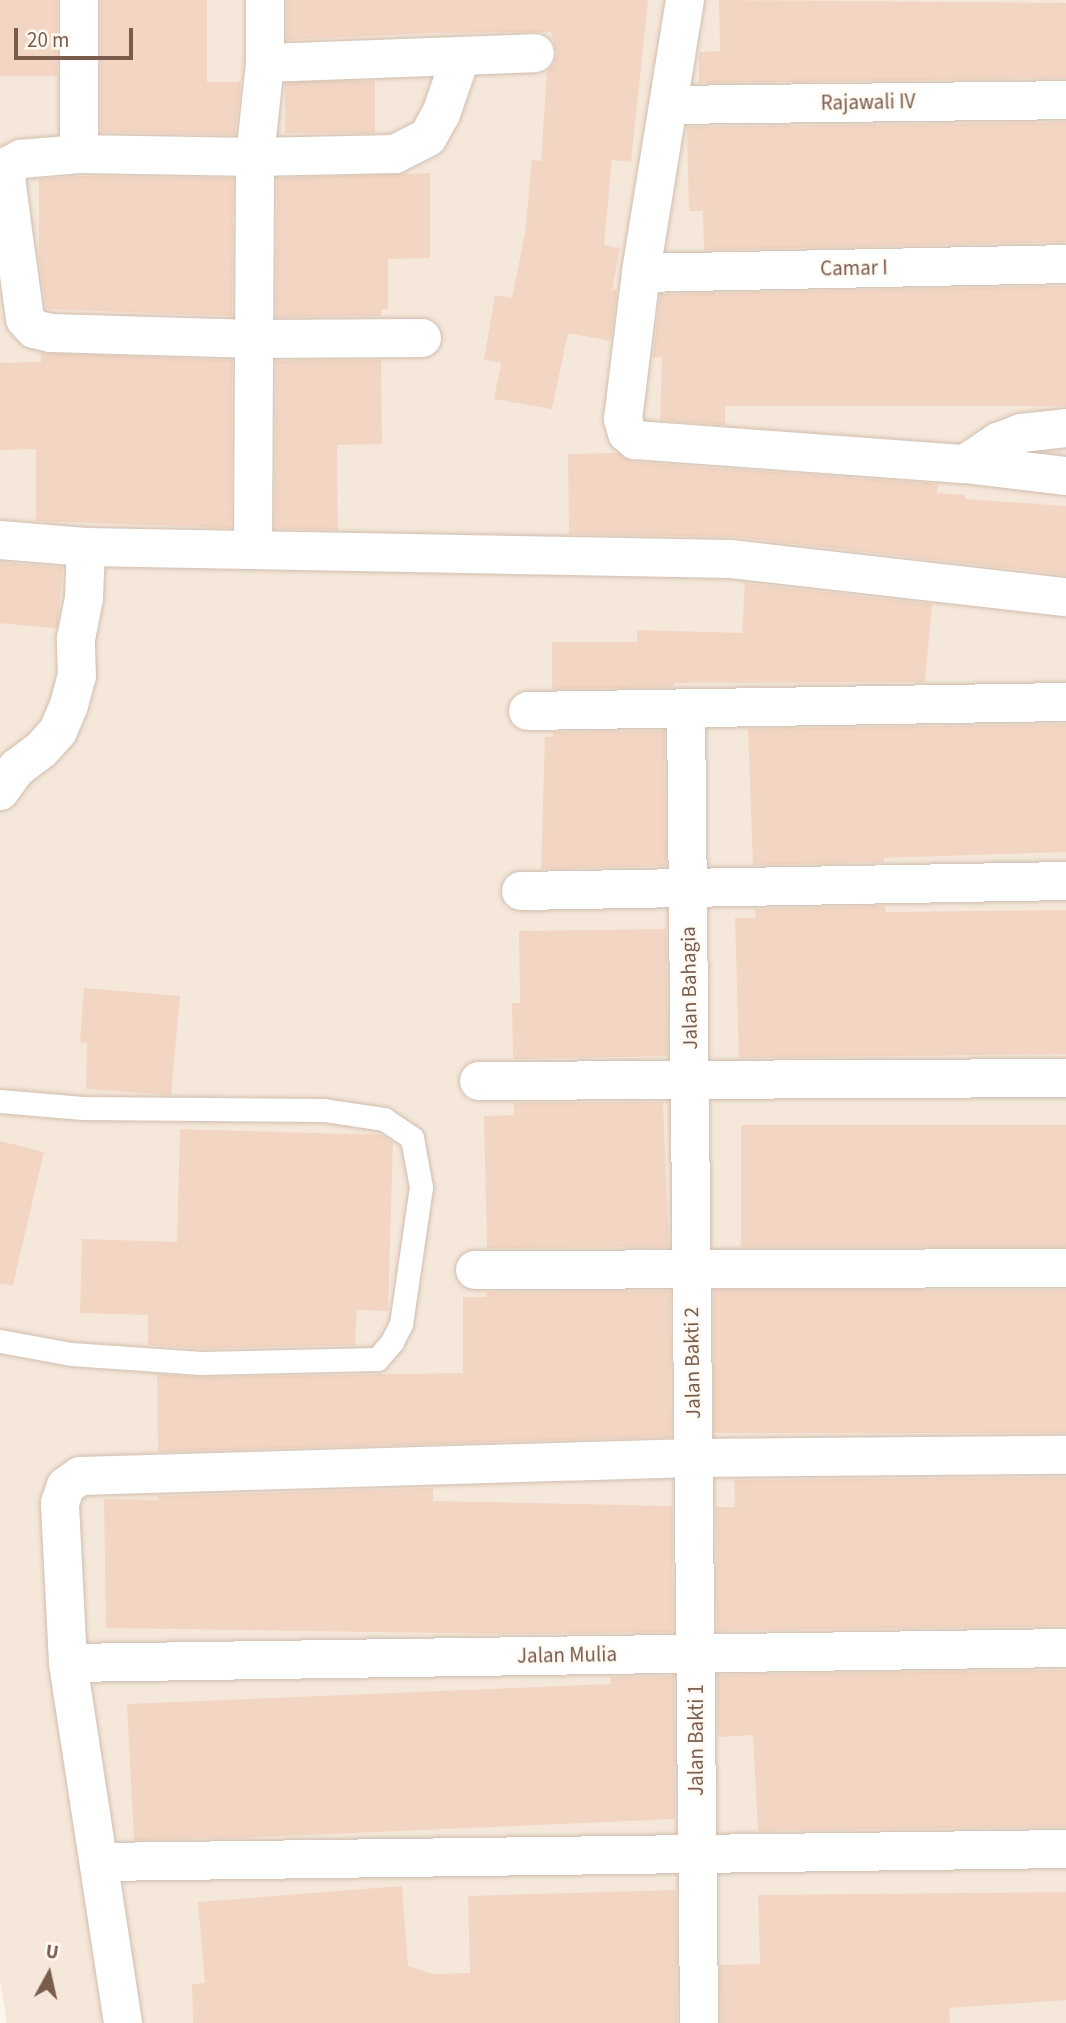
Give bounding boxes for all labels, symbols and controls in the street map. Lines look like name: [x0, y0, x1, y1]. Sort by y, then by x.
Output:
scale bar: [18, 14, 136, 58]
text: 20 m: [27, 25, 69, 55]
street label: Rajawali IV: [820, 89, 916, 115]
street label: Camar I: [820, 255, 888, 281]
street label: Jalan Bahagia: [675, 926, 703, 1050]
street label: Jalan Bakti 2: [678, 1307, 706, 1419]
street label: Jalan Mulia: [517, 1642, 617, 1668]
street label: Jalan Bakti 1: [683, 1684, 709, 1796]
text: U: [44, 1938, 60, 1967]
north arrow: [14, 1939, 84, 2009]

